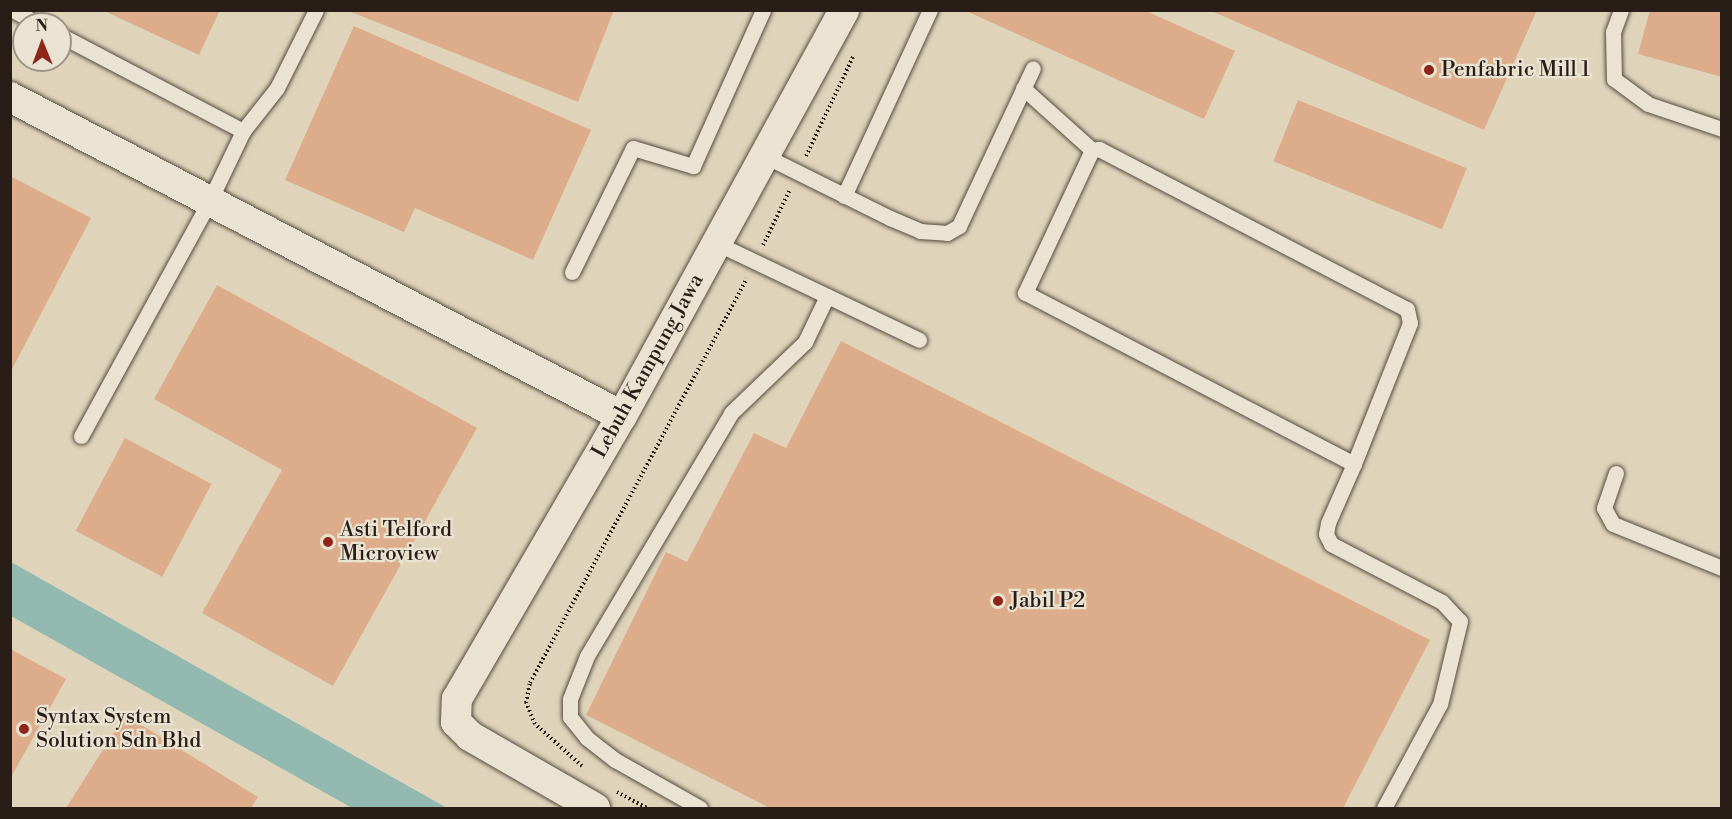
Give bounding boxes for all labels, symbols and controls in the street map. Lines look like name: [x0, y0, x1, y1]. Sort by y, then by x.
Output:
north arrow: [12, 12, 72, 72]
text: N: [35, 16, 48, 36]
place label: Penfabric Mill 1: [1441, 57, 1590, 83]
marker: Penfabric Mill 1: [1422, 63, 1436, 77]
street label: Lebuh Kampung Jawa: [587, 269, 709, 463]
place label: Asti Telford Microview: [340, 517, 452, 567]
marker: Asti Telford Microview: [321, 535, 335, 549]
place label: Jabil P2: [1010, 588, 1085, 614]
marker: Jabil P2: [991, 594, 1005, 608]
place label: Syntax System Solution Sdn Bhd: [36, 704, 201, 754]
marker: Syntax System Solution Sdn Bhd: [17, 722, 31, 736]

